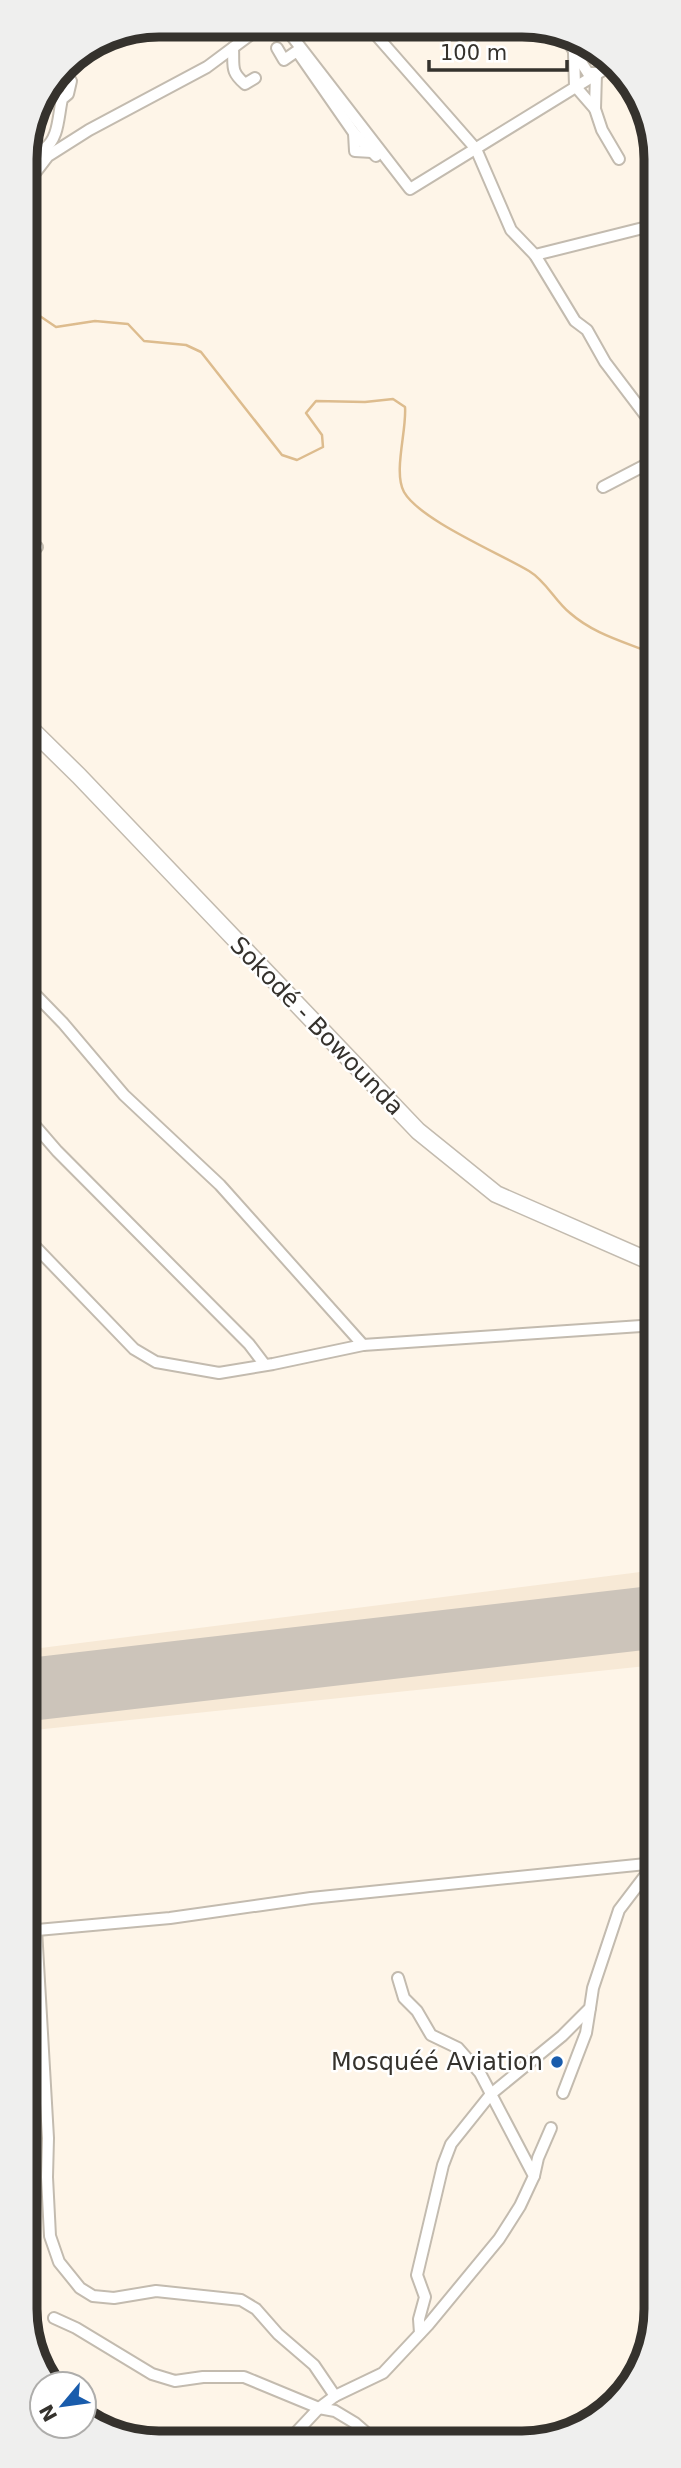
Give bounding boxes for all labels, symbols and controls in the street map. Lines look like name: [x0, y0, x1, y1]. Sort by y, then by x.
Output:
scale bar: [429, 28, 567, 72]
text: 100 m: [440, 41, 507, 65]
street label: Sokodé - Bowounda: [224, 931, 410, 1121]
place label: Mosquéé Aviation: [331, 2048, 543, 2076]
marker: Mosquéé Aviation: [549, 2054, 565, 2070]
north arrow: [28, 2370, 98, 2440]
text: N: [35, 2401, 62, 2426]

